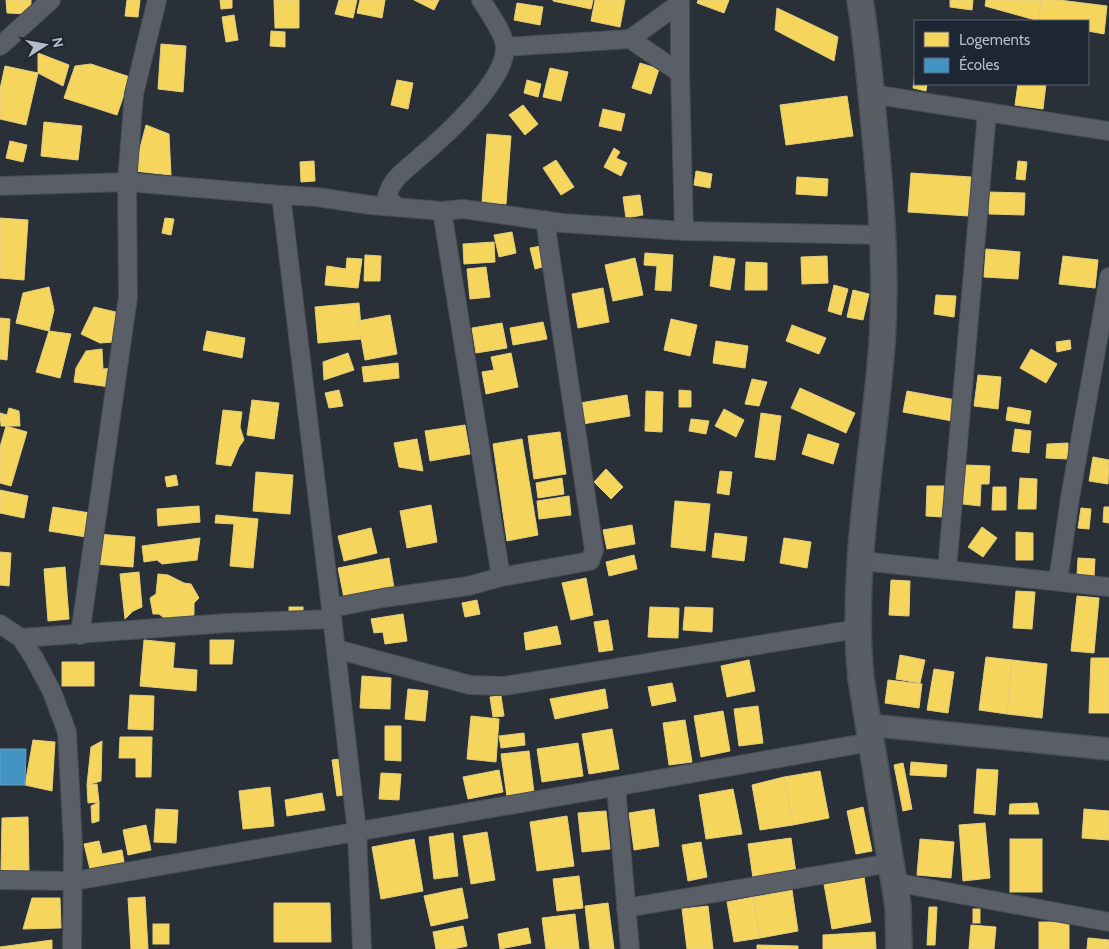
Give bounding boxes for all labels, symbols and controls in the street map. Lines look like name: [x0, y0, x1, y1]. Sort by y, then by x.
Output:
north arrow: [20, 20, 70, 70]
legend: [914, 20, 1089, 85]
text: Logements: [959, 31, 1030, 49]
text: N: [48, 36, 68, 49]
text: Écoles: [959, 55, 999, 74]

